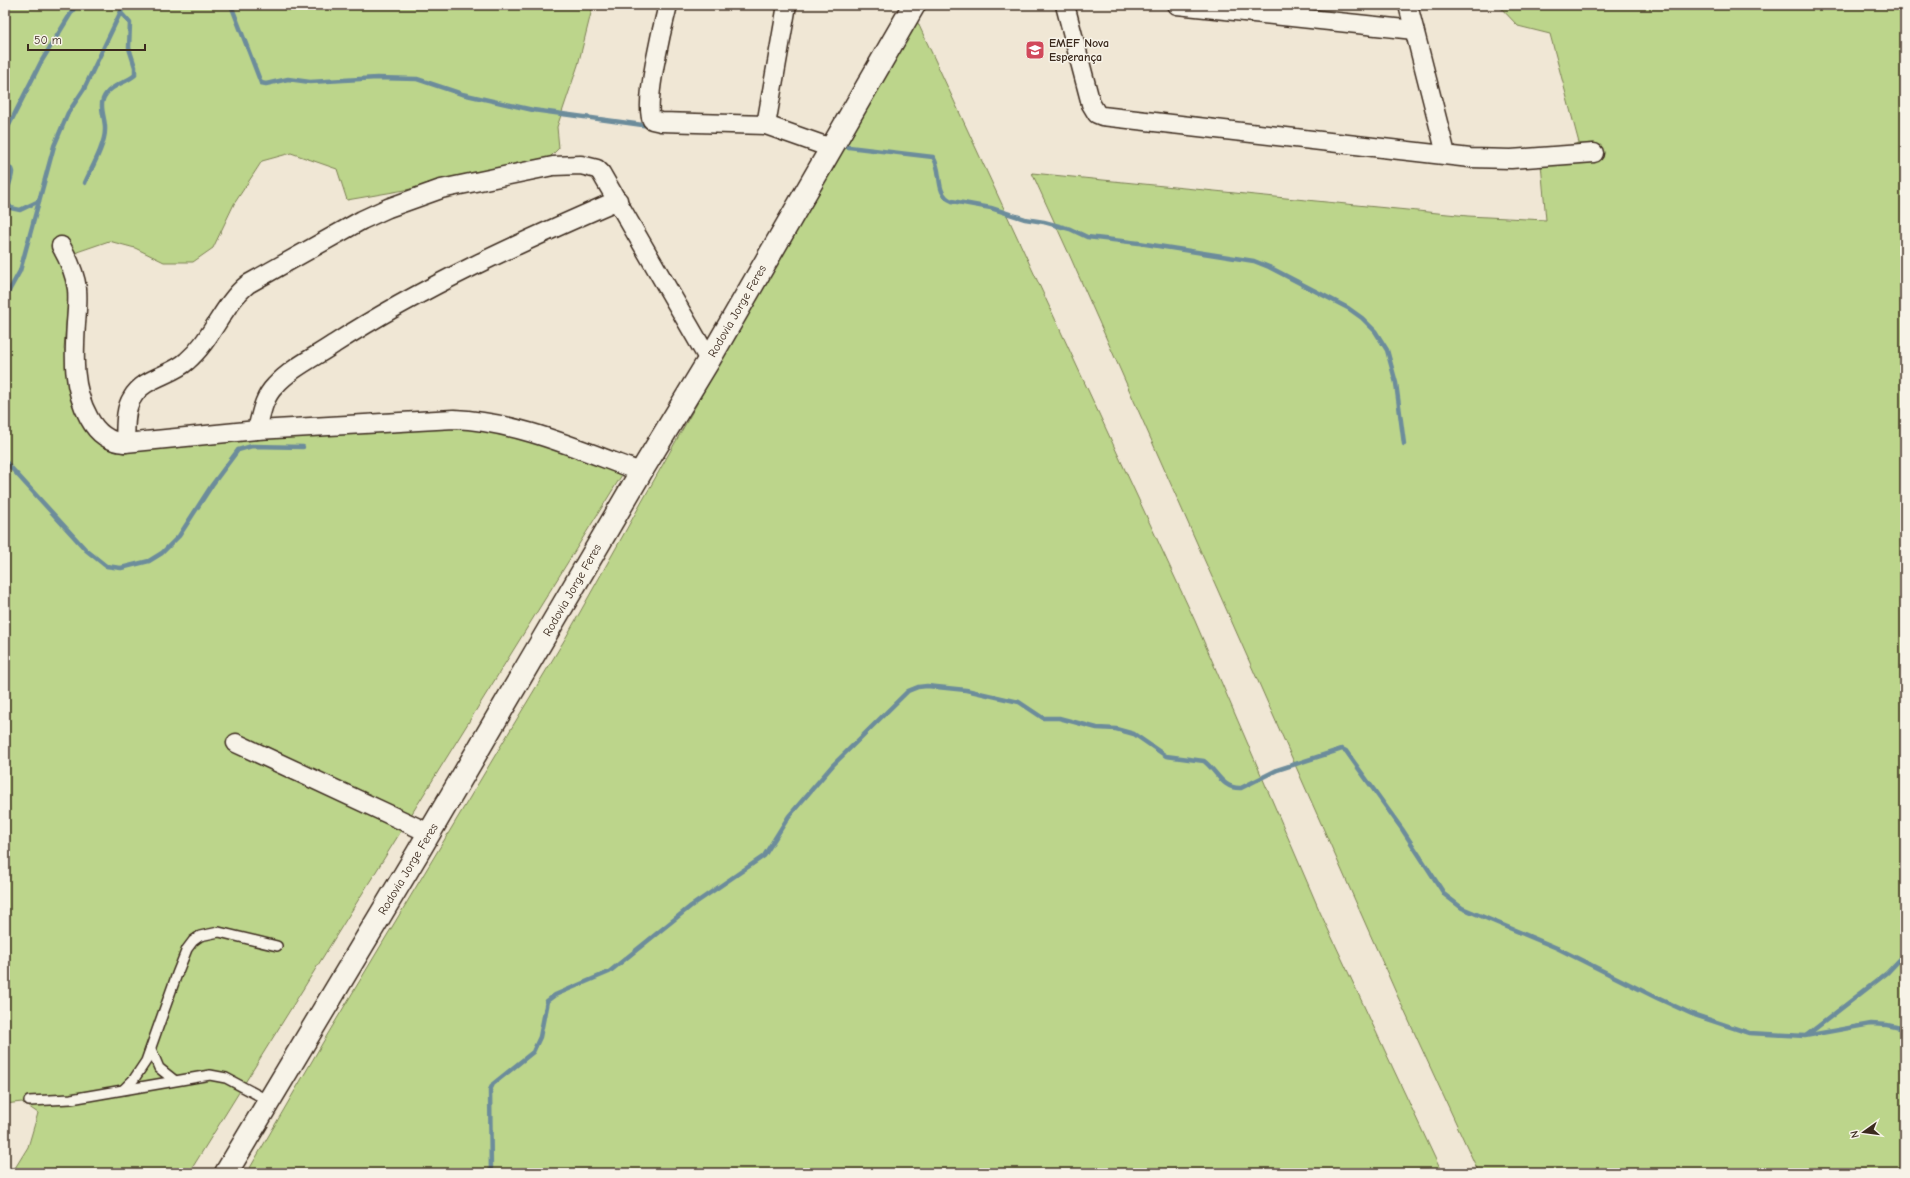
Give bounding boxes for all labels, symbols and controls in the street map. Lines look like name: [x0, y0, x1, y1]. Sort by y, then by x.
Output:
scale bar: [28, 26, 145, 52]
text: 50 m: [34, 33, 62, 47]
place label: EMEF Nova Esperança: [1049, 36, 1109, 64]
school or university icon: EMEF Nova Esperança: [1024, 39, 1046, 61]
street label: Rodovia Jorge Feres: [705, 262, 769, 360]
street label: Rodovia Jorge Feres: [540, 541, 604, 639]
street label: Rodovia Jorge Feres: [375, 821, 441, 917]
north arrow: [1844, 1112, 1884, 1152]
text: N: [1848, 1129, 1862, 1139]

